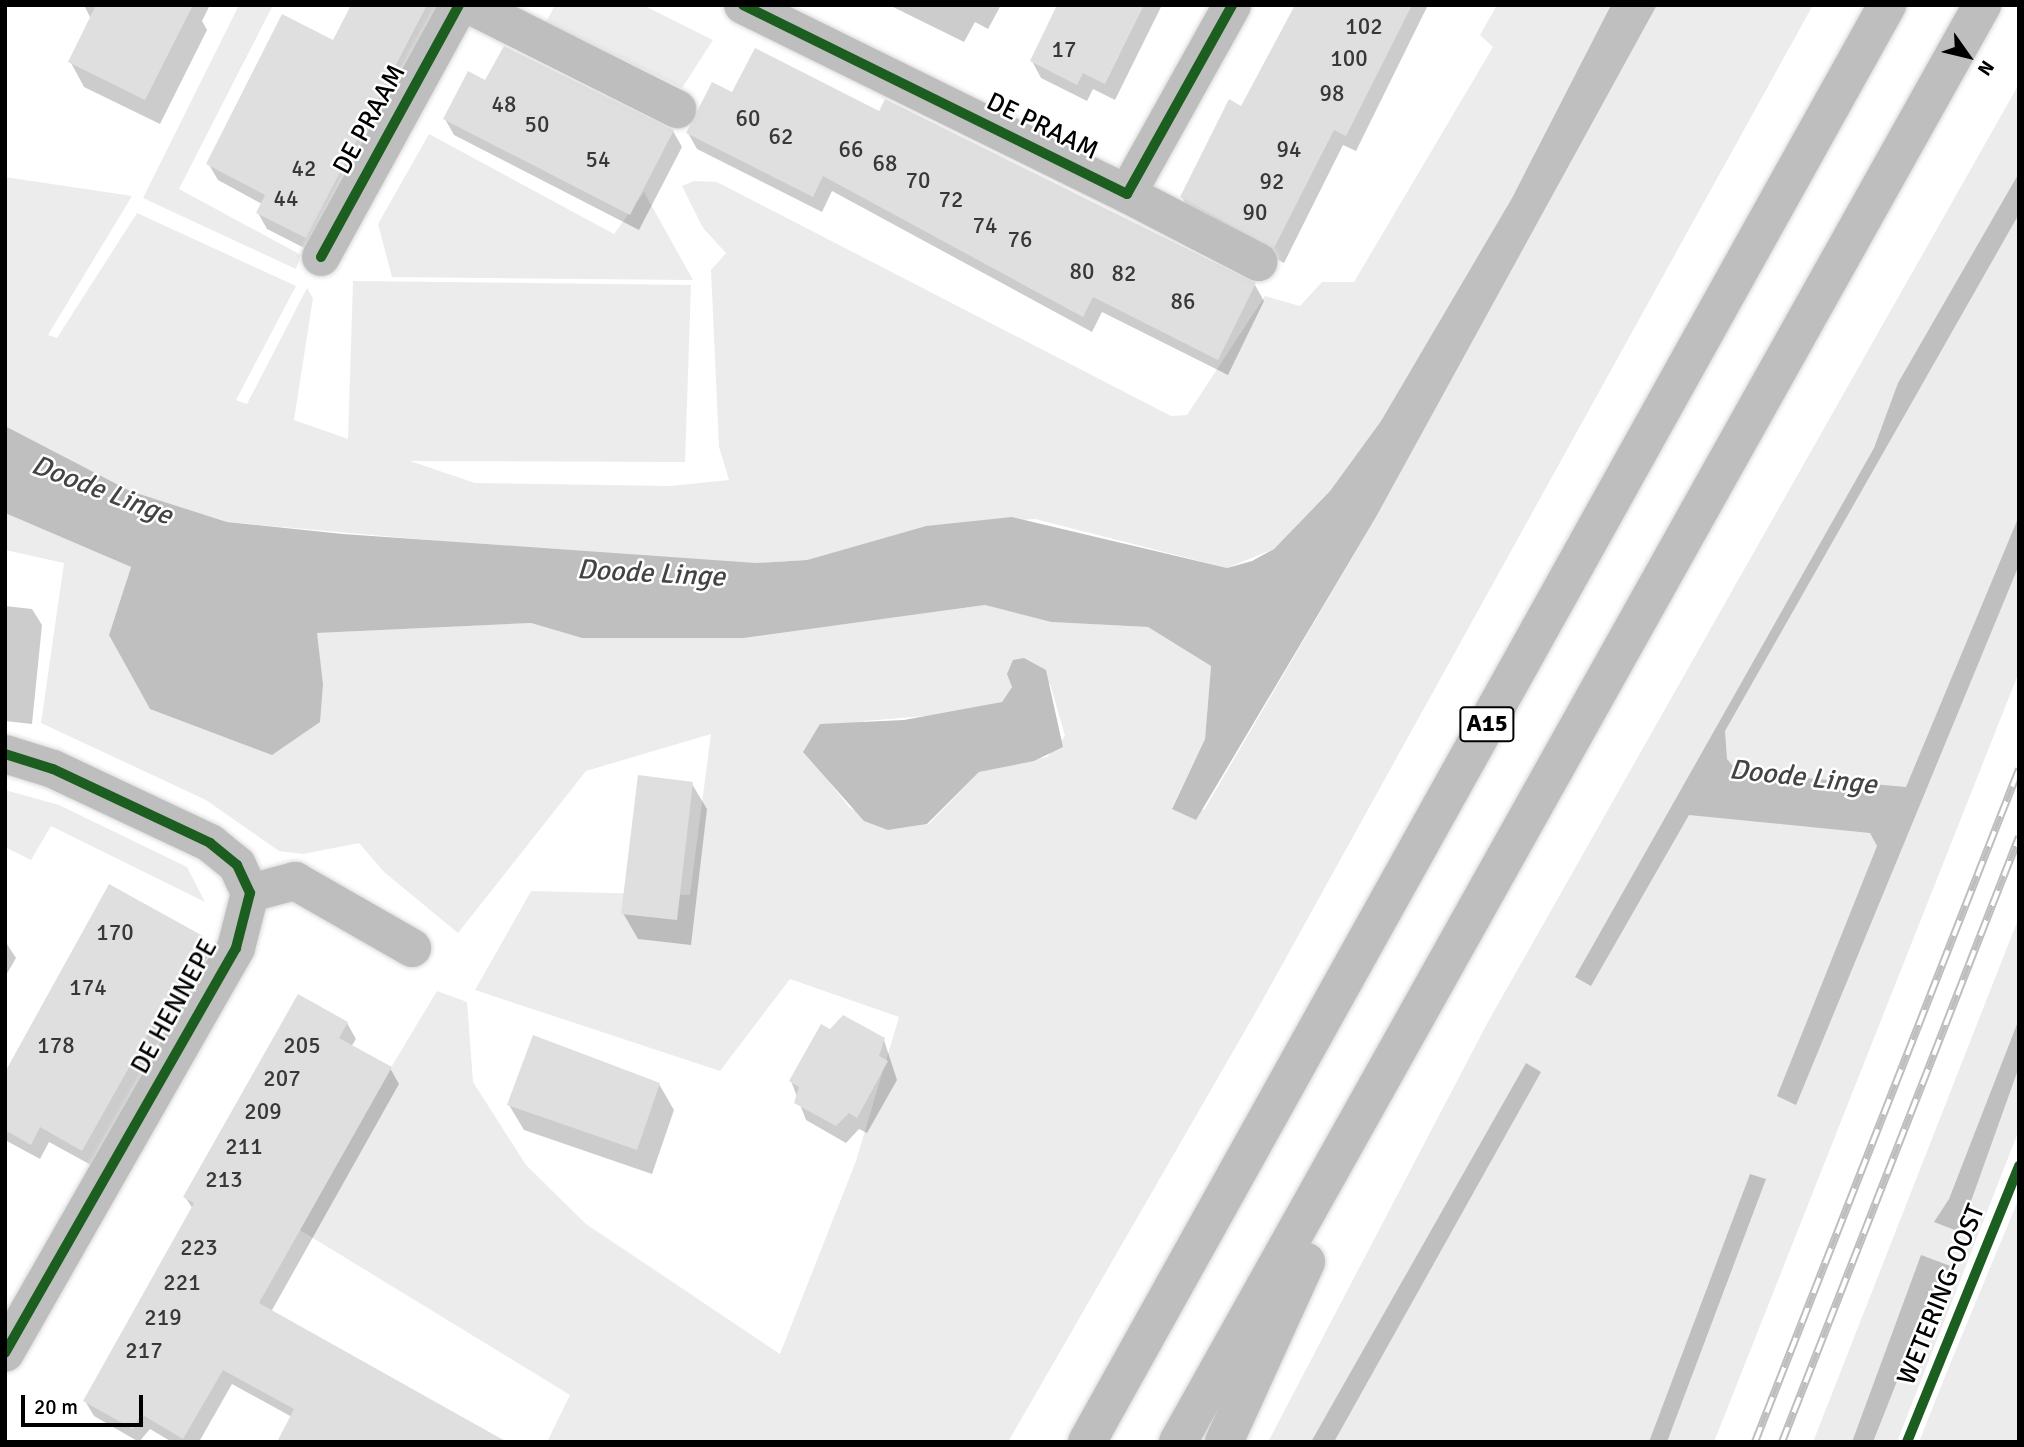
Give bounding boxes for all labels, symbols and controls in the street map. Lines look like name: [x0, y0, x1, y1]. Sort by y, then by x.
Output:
house number: 102: [1345, 13, 1383, 41]
north arrow: [1933, 21, 2003, 91]
house number: 17: [1052, 36, 1076, 64]
house number: 100: [1330, 45, 1368, 73]
text: N: [1972, 56, 1999, 80]
street label: DE PRAAM: [327, 60, 413, 180]
house number: 98: [1320, 80, 1344, 108]
street label: DE PRAAM: [981, 87, 1103, 167]
house number: 48: [492, 91, 516, 119]
house number: 60: [736, 105, 760, 133]
house number: 50: [525, 111, 549, 139]
house number: 62: [769, 123, 793, 151]
house number: 66: [839, 136, 863, 164]
house number: 94: [1277, 136, 1301, 164]
house number: 54: [586, 146, 610, 174]
house number: 68: [873, 150, 897, 178]
house number: 42: [292, 155, 316, 183]
house number: 70: [906, 167, 930, 195]
house number: 92: [1260, 168, 1284, 196]
house number: 44: [274, 185, 298, 213]
house number: 72: [939, 186, 963, 214]
house number: 90: [1243, 199, 1267, 227]
house number: 74: [973, 212, 997, 240]
house number: 76: [1008, 226, 1032, 254]
house number: 80: [1070, 258, 1094, 286]
house number: 82: [1112, 260, 1136, 288]
house number: 86: [1171, 288, 1195, 316]
water label: Doode Linge: [27, 448, 177, 532]
water label: Doode Linge: [576, 552, 726, 594]
road number: A15: [1459, 704, 1515, 744]
water label: Doode Linge: [1728, 753, 1878, 801]
house number: 170: [96, 919, 134, 947]
street label: DE HENNEPE: [125, 934, 225, 1080]
house number: 174: [69, 974, 107, 1002]
house number: 178: [37, 1032, 75, 1060]
house number: 205: [283, 1032, 321, 1060]
house number: 207: [263, 1065, 301, 1093]
house number: 209: [244, 1098, 282, 1126]
house number: 211: [225, 1133, 263, 1161]
house number: 213: [205, 1166, 243, 1194]
street label: WETERING-OOST: [1892, 1200, 1992, 1390]
house number: 223: [180, 1234, 218, 1262]
house number: 221: [163, 1269, 201, 1297]
house number: 219: [144, 1304, 182, 1332]
house number: 217: [125, 1337, 163, 1365]
scale bar: [24, 1380, 147, 1424]
text: 20 m: [34, 1394, 78, 1420]

